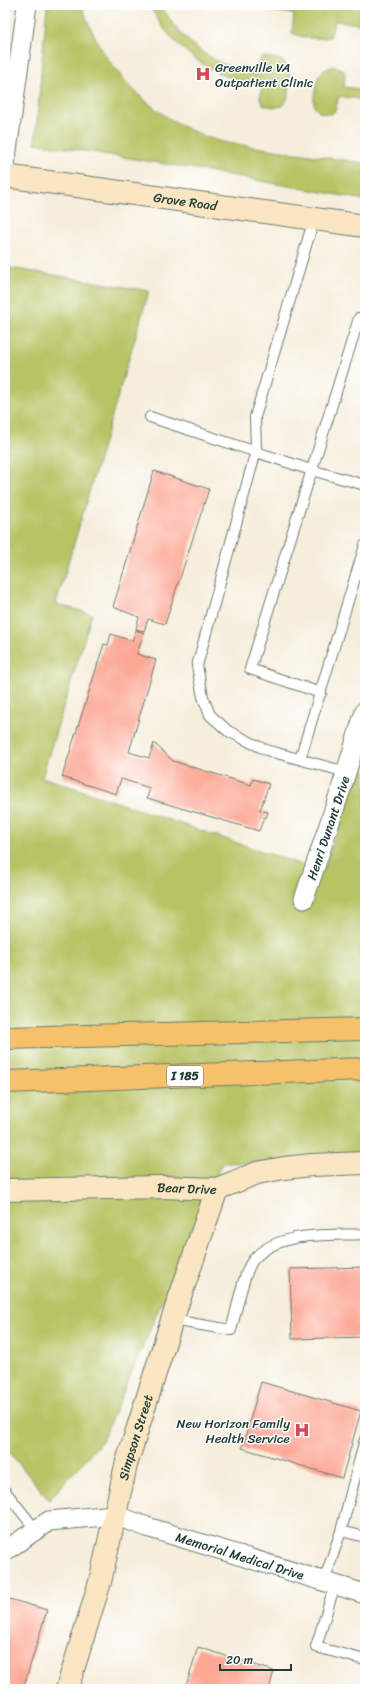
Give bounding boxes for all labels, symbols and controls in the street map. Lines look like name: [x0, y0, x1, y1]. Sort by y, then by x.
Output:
place label: Greenville VA Outpatient Clinic: [215, 56, 314, 94]
hospital icon: Greenville VA Outpatient Clinic: [194, 65, 212, 83]
street label: Grove Road: [152, 185, 220, 217]
street label: Henri Dunant Drive: [300, 773, 356, 883]
road number: I 185: [167, 1066, 203, 1086]
street label: Bear Drive: [157, 1175, 217, 1200]
street label: Simpson Street: [111, 1391, 159, 1482]
place label: New Horizon Family Health Service: [176, 1412, 290, 1450]
hospital icon: New Horizon Family Health Service: [293, 1421, 311, 1439]
street label: Memorial Medical Drive: [173, 1525, 307, 1586]
scale bar: [220, 1646, 291, 1672]
text: 20 m: [226, 1649, 253, 1671]

